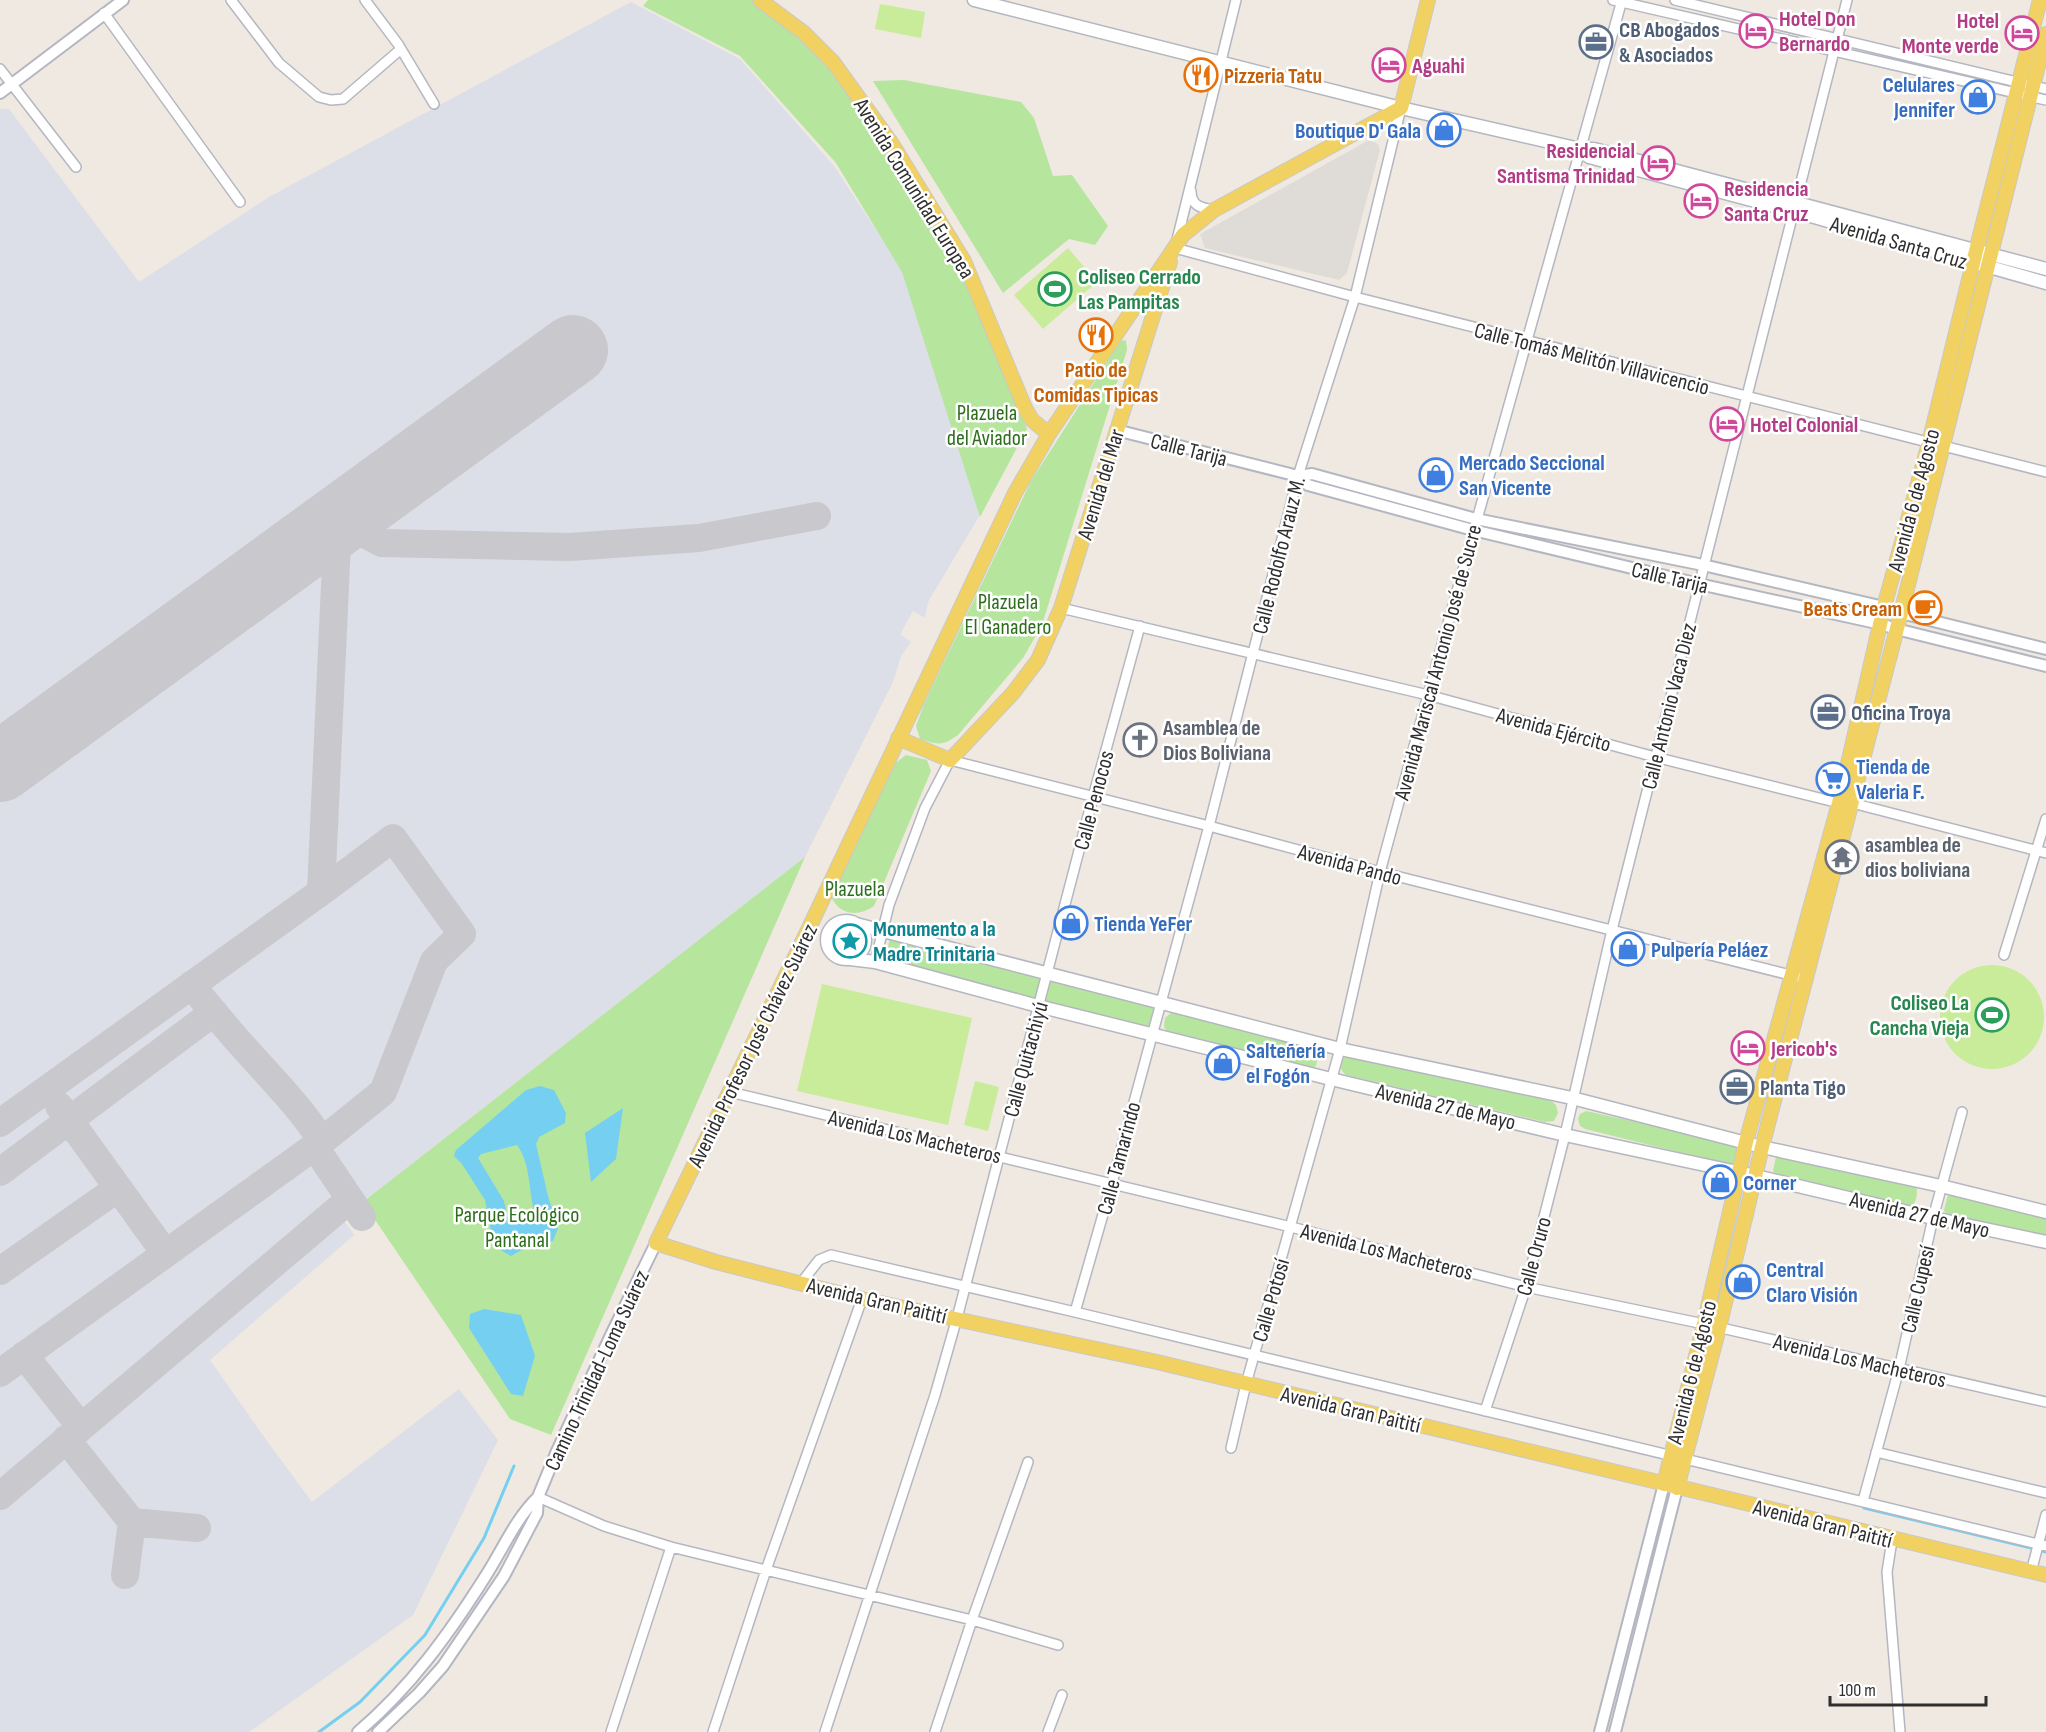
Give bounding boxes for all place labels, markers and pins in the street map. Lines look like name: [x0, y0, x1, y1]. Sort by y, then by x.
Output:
place label: Hotel Don Bernardo: [1779, 6, 1856, 58]
place label: Hotel Monte verde: [1902, 8, 1999, 60]
hotel icon: Hotel Don Bernardo: [1738, 13, 1774, 49]
hotel icon: Hotel Monte verde: [2004, 15, 2040, 51]
place label: CB Abogados & Asociados: [1619, 17, 1720, 69]
office icon: CB Abogados & Asociados: [1578, 24, 1614, 60]
hotel icon: Aguahi: [1371, 47, 1407, 83]
place label: Aguahi: [1411, 53, 1465, 80]
restaurant icon: Pizzeria Tatu: [1183, 57, 1219, 93]
place label: Pizzeria Tatu: [1224, 63, 1322, 90]
place label: Celulares Jennifer: [1883, 72, 1955, 124]
shop icon: Celulares Jennifer: [1960, 79, 1996, 115]
shop icon: Boutique D' Gala: [1426, 112, 1462, 148]
place label: Boutique D' Gala: [1295, 118, 1421, 145]
place label: Residencial Santisma Trinidad: [1497, 138, 1635, 190]
hotel icon: Residencial Santisma Trinidad: [1640, 145, 1676, 181]
place label: Residencia Santa Cruz: [1724, 176, 1809, 228]
hotel icon: Residencia Santa Cruz: [1683, 183, 1719, 219]
place label: Coliseo Cerrado Las Pampitas: [1078, 264, 1201, 316]
sports icon: Coliseo Cerrado Las Pampitas: [1037, 271, 1073, 307]
restaurant icon: Patio de Comidas Tipicas: [1078, 317, 1114, 353]
place label: Patio de Comidas Tipicas: [1034, 357, 1158, 409]
hotel icon: Hotel Colonial: [1709, 406, 1745, 442]
place label: Hotel Colonial: [1750, 412, 1858, 439]
place label: Mercado Seccional San Vicente: [1459, 450, 1605, 502]
shop icon: Mercado Seccional San Vicente: [1418, 457, 1454, 493]
cafe icon: Beats Cream: [1907, 590, 1943, 626]
place label: Beats Cream: [1803, 596, 1902, 623]
office icon: Oficina Troya: [1810, 694, 1846, 730]
place label: Oficina Troya: [1851, 700, 1951, 727]
place label: Asamblea de Dios Boliviana: [1162, 715, 1271, 767]
church icon: Asamblea de Dios Boliviana: [1122, 722, 1158, 758]
place label: Tienda de Valeria F.: [1856, 754, 1930, 806]
supermarket icon: Tienda de Valeria F.: [1815, 761, 1851, 797]
place label: asamblea de dios boliviana: [1865, 832, 1970, 884]
temple icon: asamblea de dios boliviana: [1824, 839, 1860, 875]
shop icon: Tienda YeFer: [1053, 905, 1089, 941]
place label: Tienda YeFer: [1094, 911, 1193, 938]
place label: Monumento a la Madre Trinitaria: [873, 916, 996, 968]
place icon: Monumento a la Madre Trinitaria: [832, 923, 868, 959]
shop icon: Pulpería Peláez: [1610, 931, 1646, 967]
place label: Pulpería Peláez: [1651, 937, 1769, 964]
place label: Coliseo La Cancha Vieja: [1870, 990, 1969, 1042]
sports icon: Coliseo La Cancha Vieja: [1974, 997, 2010, 1033]
hotel icon: Jericob's: [1730, 1030, 1766, 1066]
place label: Jericob's: [1770, 1036, 1837, 1063]
place label: Salteñería el Fogón: [1246, 1038, 1325, 1090]
shop icon: Salteñería el Fogón: [1205, 1045, 1241, 1081]
office icon: Planta Tigo: [1719, 1069, 1755, 1105]
place label: Planta Tigo: [1760, 1075, 1846, 1102]
shop icon: Corner: [1702, 1164, 1738, 1200]
place label: Corner: [1743, 1170, 1797, 1197]
place label: Central Claro Visión: [1766, 1257, 1858, 1309]
shop icon: Central Claro Visión: [1725, 1264, 1761, 1300]

